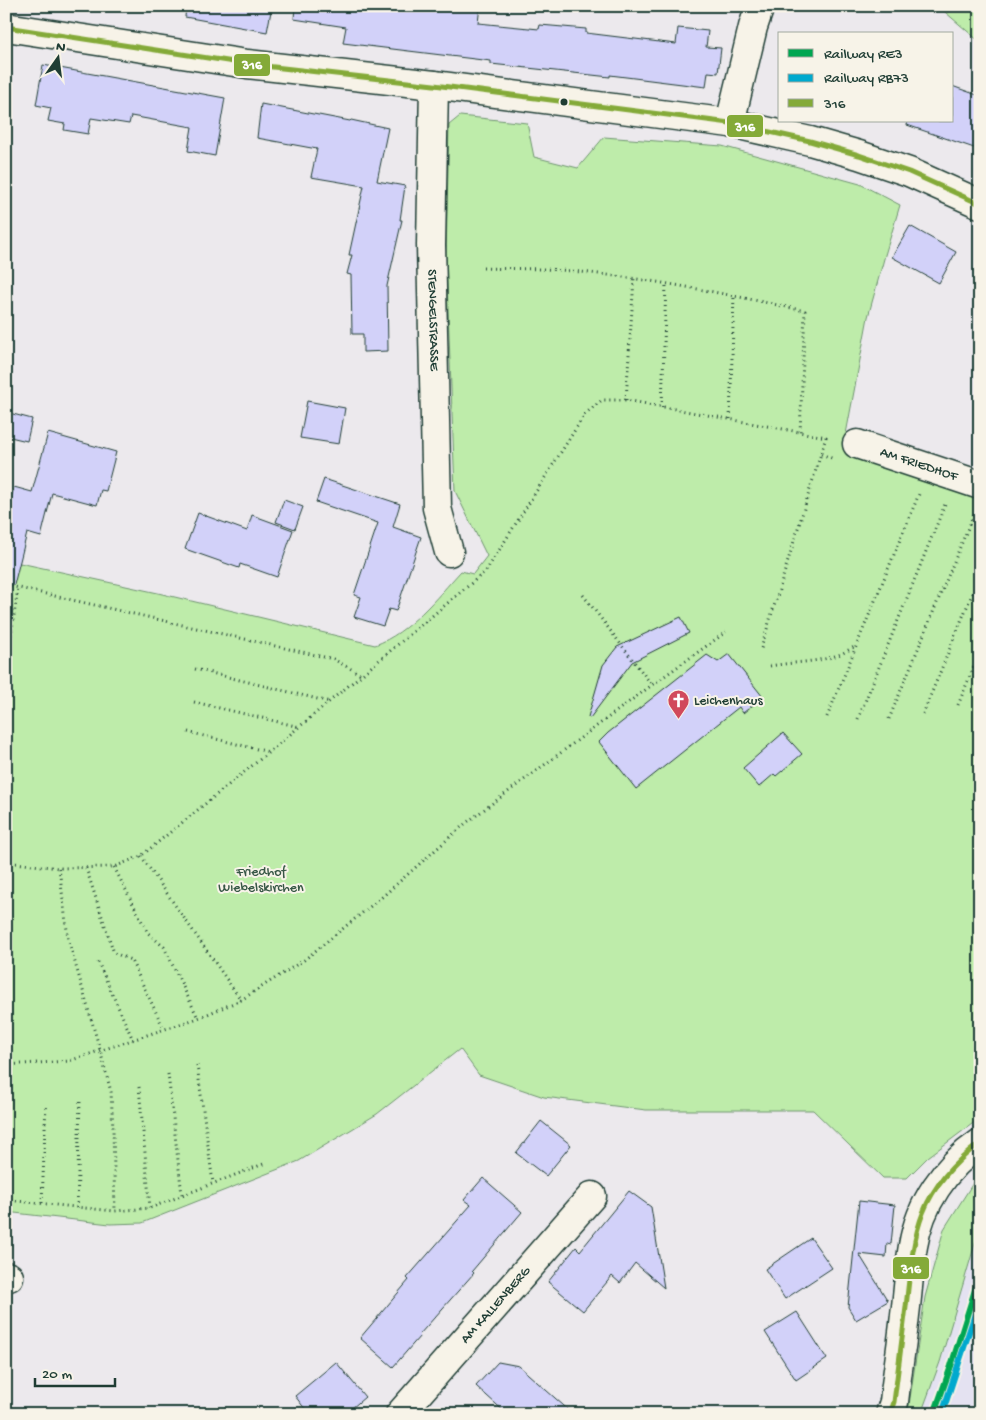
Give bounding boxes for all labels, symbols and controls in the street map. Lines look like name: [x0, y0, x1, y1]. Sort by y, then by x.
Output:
north arrow: [32, 32, 82, 82]
legend: [778, 32, 954, 122]
text: N: [54, 38, 67, 57]
text: Railway RE3: [824, 46, 903, 64]
line badge: 316: [233, 53, 271, 77]
text: 316: [241, 58, 263, 75]
text: Railway RB73: [824, 70, 909, 88]
text: 316: [823, 96, 846, 114]
unlabelled marker: [559, 97, 569, 107]
line badge: 316: [726, 114, 764, 138]
text: 316: [734, 120, 756, 137]
street label: STENGELSTRASSE: [423, 269, 442, 372]
street label: AM FRIEDHOF: [878, 444, 960, 486]
church icon: Leichenhaus: [666, 689, 690, 720]
place label: Leichenhaus: [694, 693, 763, 710]
park label: Friedhof Wiebelskirchen: [218, 864, 304, 897]
line badge: 316: [892, 1256, 930, 1280]
street label: AM KALLENBERG: [457, 1262, 535, 1347]
text: 316: [900, 1262, 922, 1279]
scale bar: [35, 1355, 115, 1387]
text: 20 m: [42, 1366, 72, 1384]

